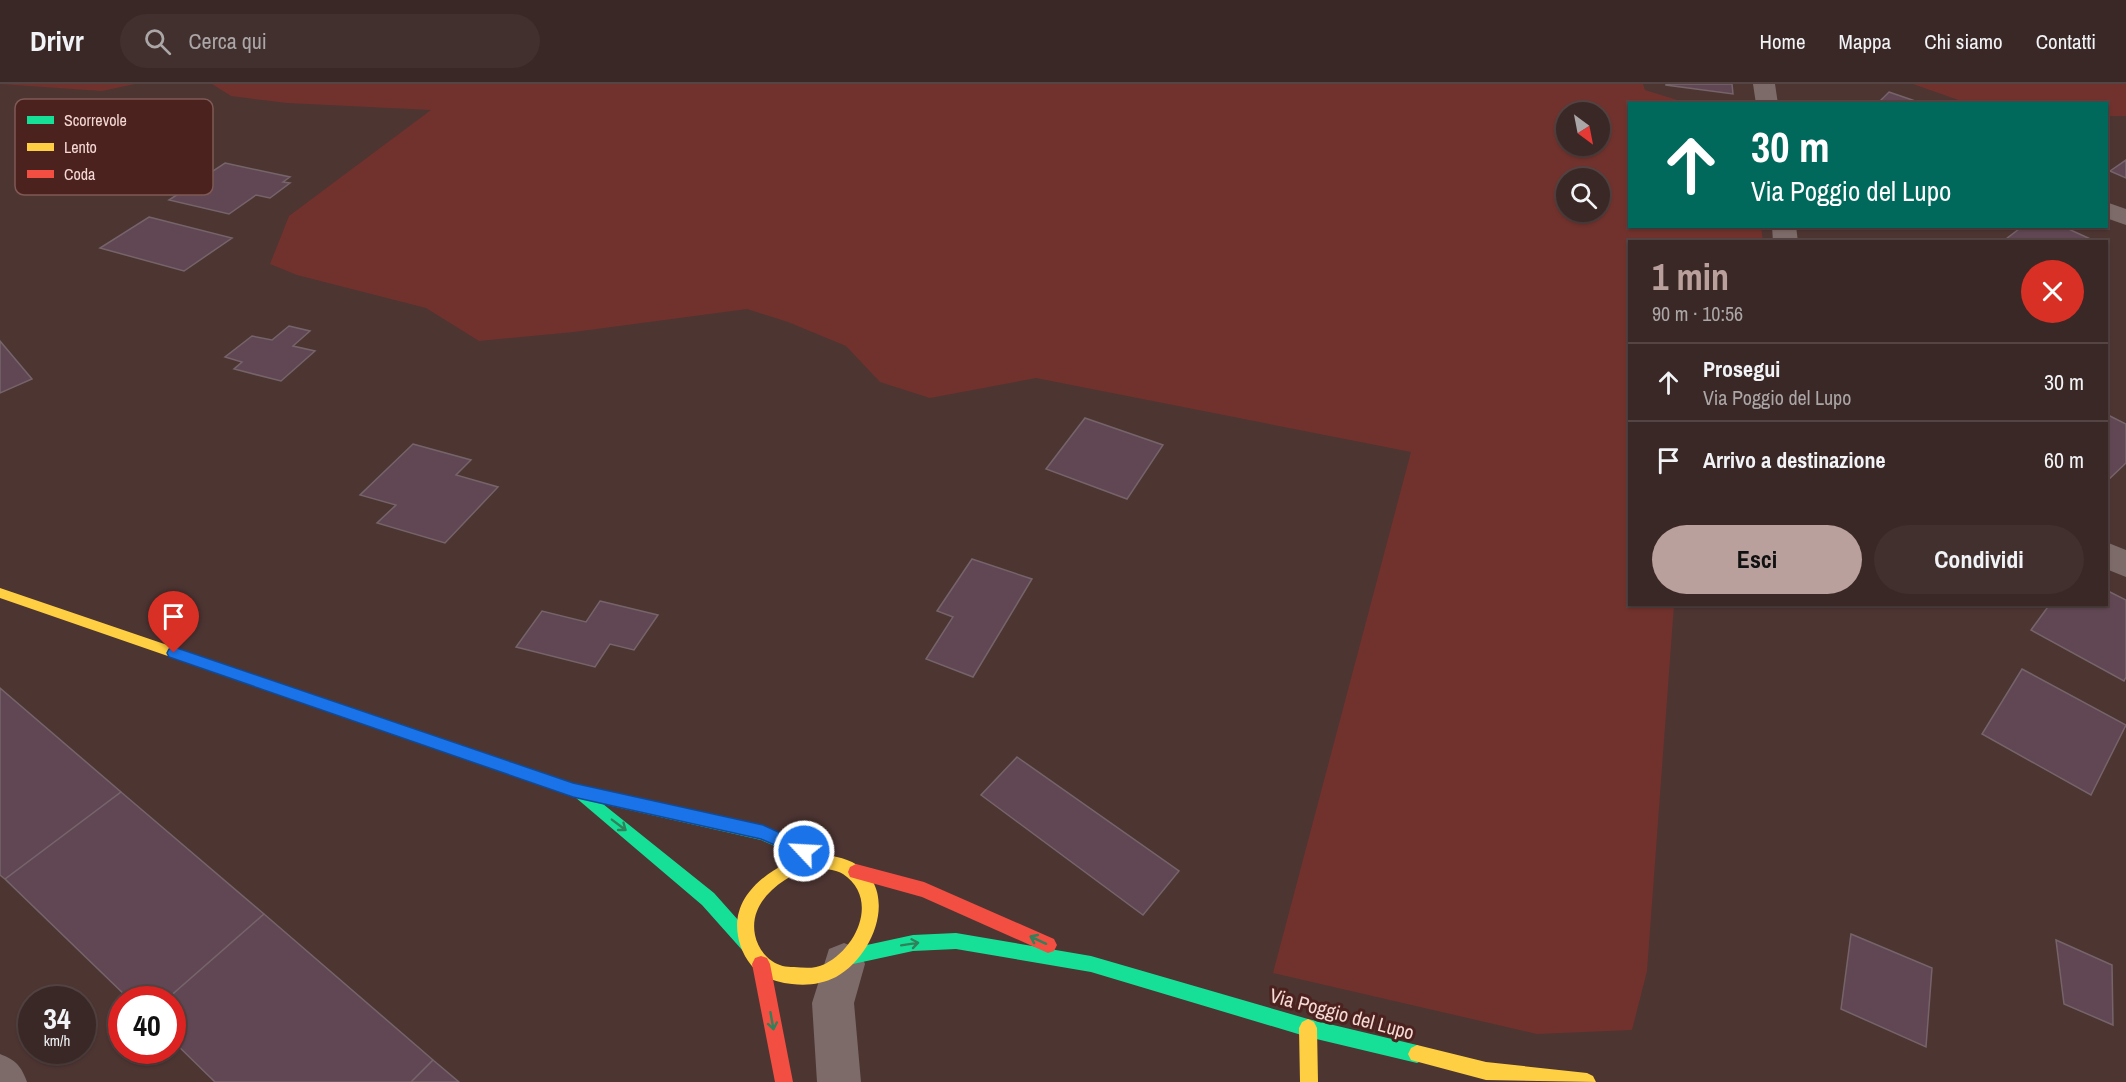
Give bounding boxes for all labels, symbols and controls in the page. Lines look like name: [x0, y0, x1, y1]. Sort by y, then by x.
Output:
search box: [120, 14, 540, 68]
text: Drivr: [30, 22, 84, 60]
icon: search: [141, 25, 174, 58]
text: Cerca qui: [189, 26, 267, 56]
text: Home: [1760, 27, 1806, 56]
text: Mappa: [1839, 27, 1891, 56]
text: Chi siamo: [1924, 27, 2003, 56]
text: Contatti: [2036, 27, 2096, 56]
legend: [15, 99, 213, 195]
north arrow: [1556, 102, 1610, 156]
map controls: [1556, 102, 1610, 222]
text: Scorrevole: [64, 109, 127, 131]
text: 30 m: [1751, 119, 1830, 175]
icon: ahead: [1652, 126, 1730, 204]
text: Lento: [64, 136, 97, 158]
text: Coda: [64, 163, 96, 185]
button: search: [1556, 168, 1610, 222]
text: Via Poggio del Lupo: [1751, 173, 1951, 209]
text: 1 min: [1652, 253, 1729, 301]
button: close: [2021, 260, 2084, 323]
text: 90 m · 10:56: [1652, 300, 1743, 327]
text: Prosegui: [1703, 354, 1780, 384]
icon: ahead: [1652, 366, 1685, 399]
text: 30 m: [2044, 367, 2084, 397]
text: Via Poggio del Lupo: [1703, 384, 1851, 411]
icon: arrive: [1652, 444, 1685, 477]
text: Arrivo a destinazione: [1703, 445, 1885, 475]
text: 60 m: [2044, 445, 2084, 475]
button: Esci: [1652, 525, 1862, 594]
button: Condividi: [1874, 525, 2084, 594]
pin: [148, 591, 199, 653]
icon: arrive: [157, 600, 190, 633]
one-way arrow: [611, 819, 627, 832]
position arrow: [772, 819, 836, 883]
one-way arrow: [1029, 934, 1047, 945]
one-way arrow: [900, 939, 919, 950]
street label: Via Poggio del Lupo: [1267, 981, 1417, 1046]
speed limit sign: 40: [108, 986, 186, 1064]
text: 34: [43, 998, 71, 1038]
one-way arrow: [766, 1011, 777, 1031]
text: km/h: [44, 1030, 70, 1051]

